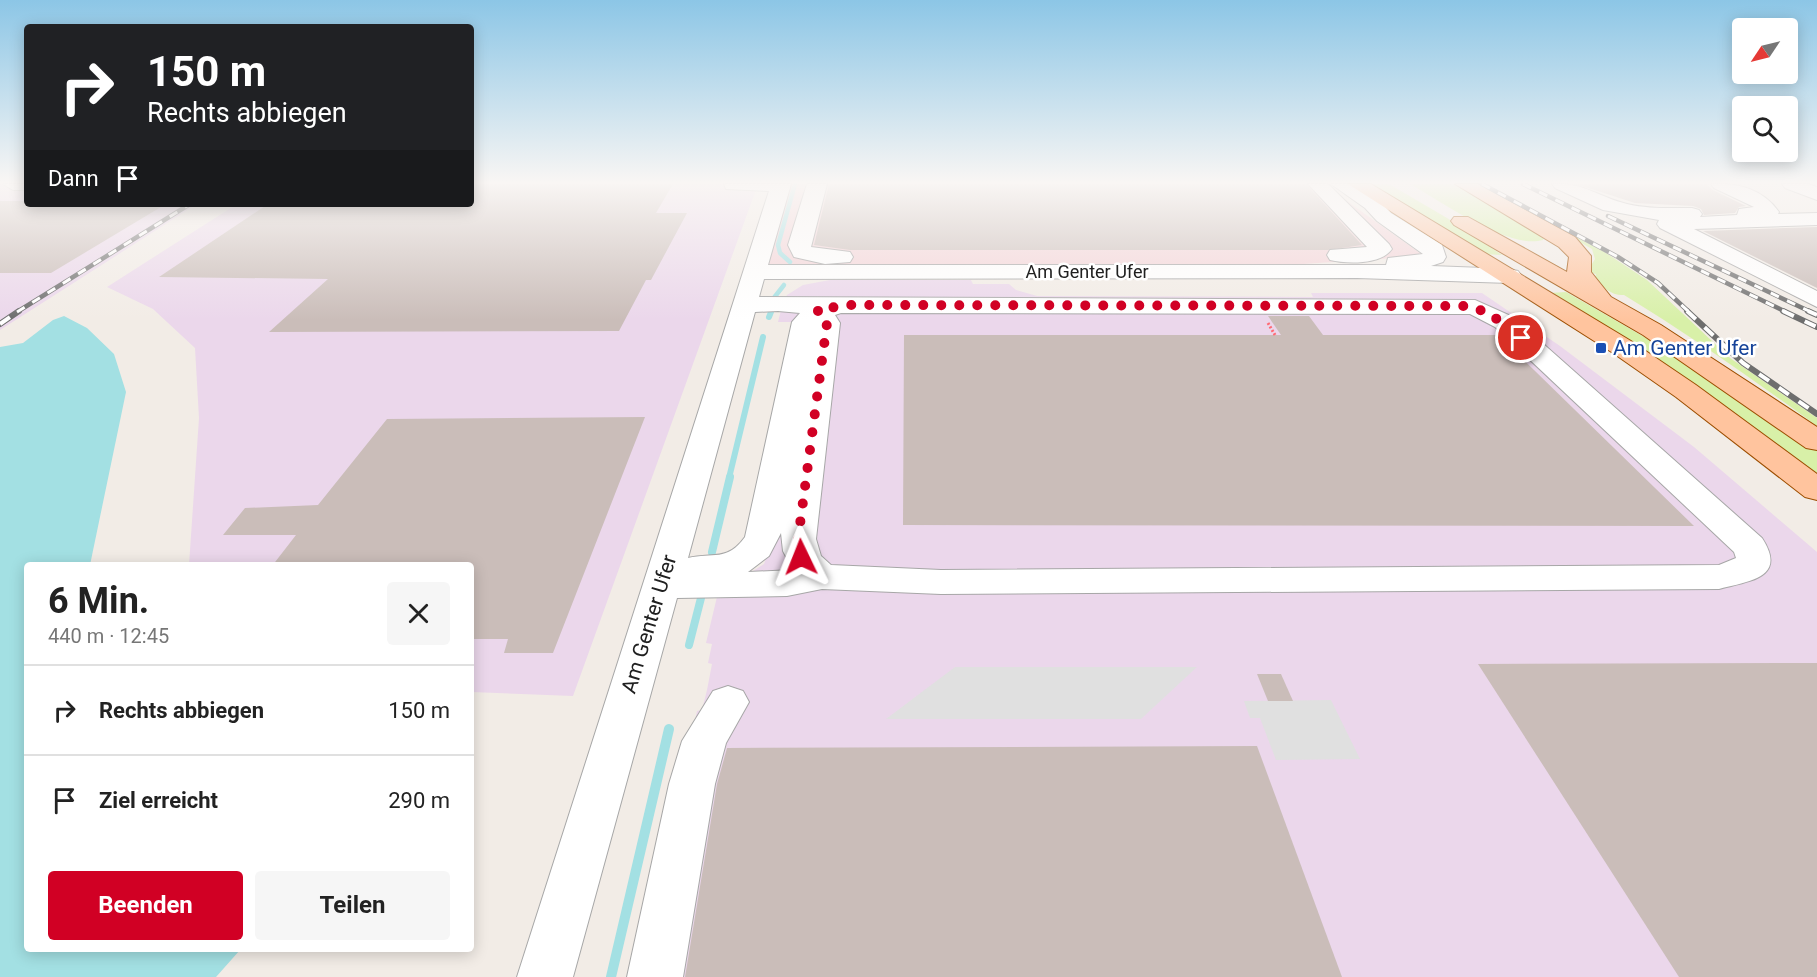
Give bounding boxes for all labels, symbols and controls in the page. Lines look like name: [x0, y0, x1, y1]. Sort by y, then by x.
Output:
north arrow: [1732, 18, 1798, 84]
map controls: [1732, 18, 1798, 162]
text: 150 m: [147, 47, 266, 96]
icon: right: [48, 48, 126, 126]
button: search: [1732, 96, 1798, 162]
text: Rechts abbiegen: [147, 97, 347, 129]
icon: arrive: [111, 162, 144, 195]
text: Dann: [48, 166, 99, 191]
street label: Am Genter Ufer: [1025, 261, 1149, 282]
pin: [1495, 312, 1546, 363]
icon: arrive: [1504, 321, 1537, 354]
place label: Am Genter Ufer: [1613, 336, 1757, 360]
marker: Am Genter Ufer: [1594, 341, 1608, 355]
position arrow: [769, 525, 833, 589]
street label: Am Genter Ufer: [617, 552, 681, 696]
text: 6 Min.: [48, 580, 149, 622]
button: close: [387, 582, 450, 645]
text: 440 m · 12:45: [48, 624, 169, 648]
icon: right: [48, 694, 81, 727]
text: Rechts abbiegen: [99, 698, 264, 723]
text: 150 m: [388, 698, 450, 723]
icon: arrive: [48, 784, 81, 817]
text: Ziel erreicht: [99, 788, 218, 813]
text: 290 m: [388, 788, 450, 813]
button: Beenden: [48, 871, 243, 940]
button: Teilen: [255, 871, 450, 940]

